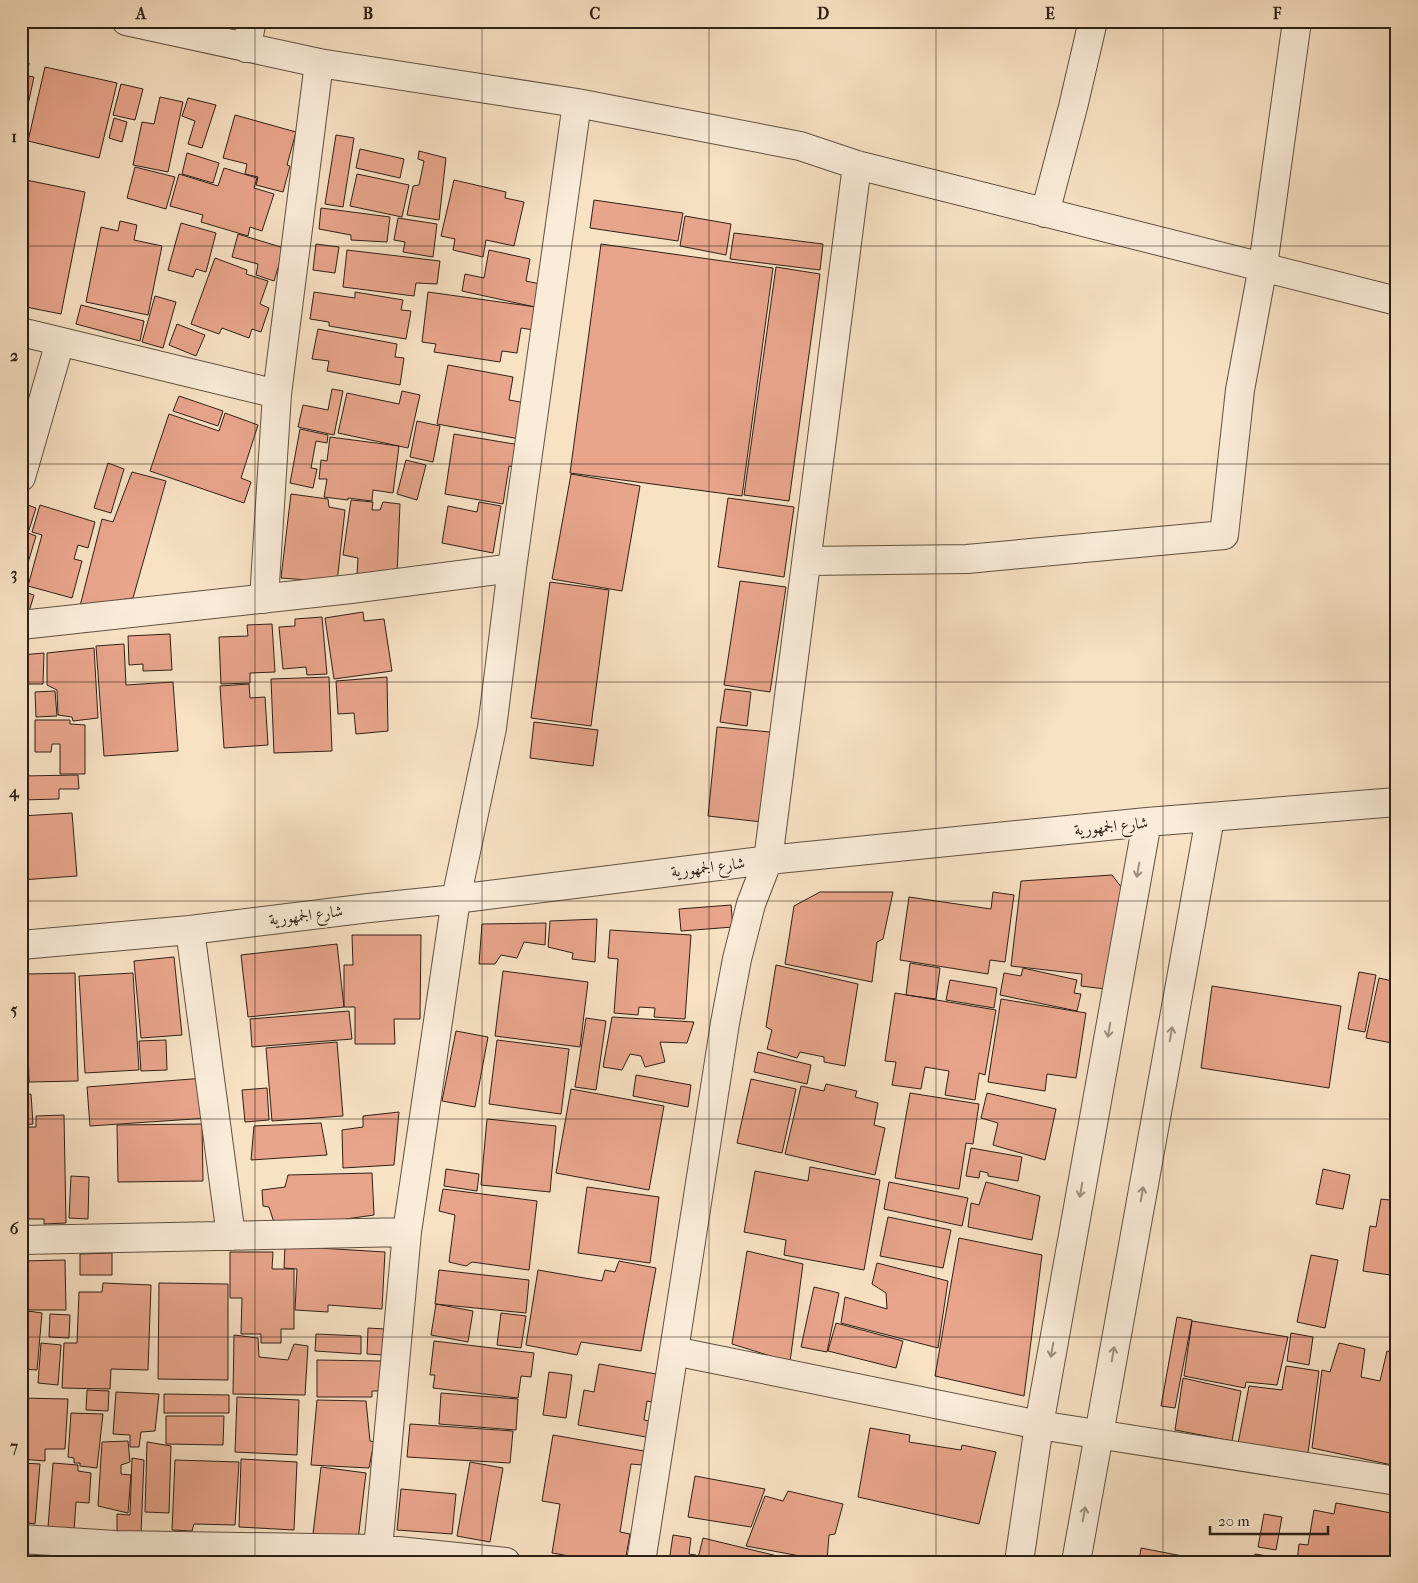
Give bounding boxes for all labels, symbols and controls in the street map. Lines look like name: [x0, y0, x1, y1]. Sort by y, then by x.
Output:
text: A: [135, 4, 147, 23]
text: B: [363, 4, 373, 23]
text: C: [590, 4, 601, 23]
text: D: [817, 4, 829, 23]
text: E: [1045, 4, 1055, 23]
text: F: [1272, 4, 1282, 23]
text: 1: [11, 127, 17, 146]
text: 2: [10, 346, 18, 365]
text: 3: [11, 564, 17, 584]
text: 4: [8, 782, 20, 802]
street label: شارع الجمهورية: [1073, 813, 1149, 843]
street label: شارع الجمهورية: [670, 853, 746, 885]
one-way arrow: [1133, 862, 1143, 878]
street label: شارع الجمهورية: [268, 901, 344, 933]
text: 5: [11, 1000, 18, 1019]
one-way arrow: [1104, 1022, 1114, 1038]
one-way arrow: [1166, 1026, 1176, 1042]
one-way arrow: [1075, 1182, 1085, 1198]
one-way arrow: [1137, 1186, 1147, 1202]
text: 6: [10, 1219, 19, 1238]
one-way arrow: [1047, 1342, 1057, 1358]
one-way arrow: [1108, 1346, 1118, 1362]
text: 7: [9, 1437, 18, 1456]
scale bar: [1210, 1503, 1328, 1535]
one-way arrow: [1080, 1506, 1090, 1522]
text: 20 m: [1218, 1512, 1250, 1530]

